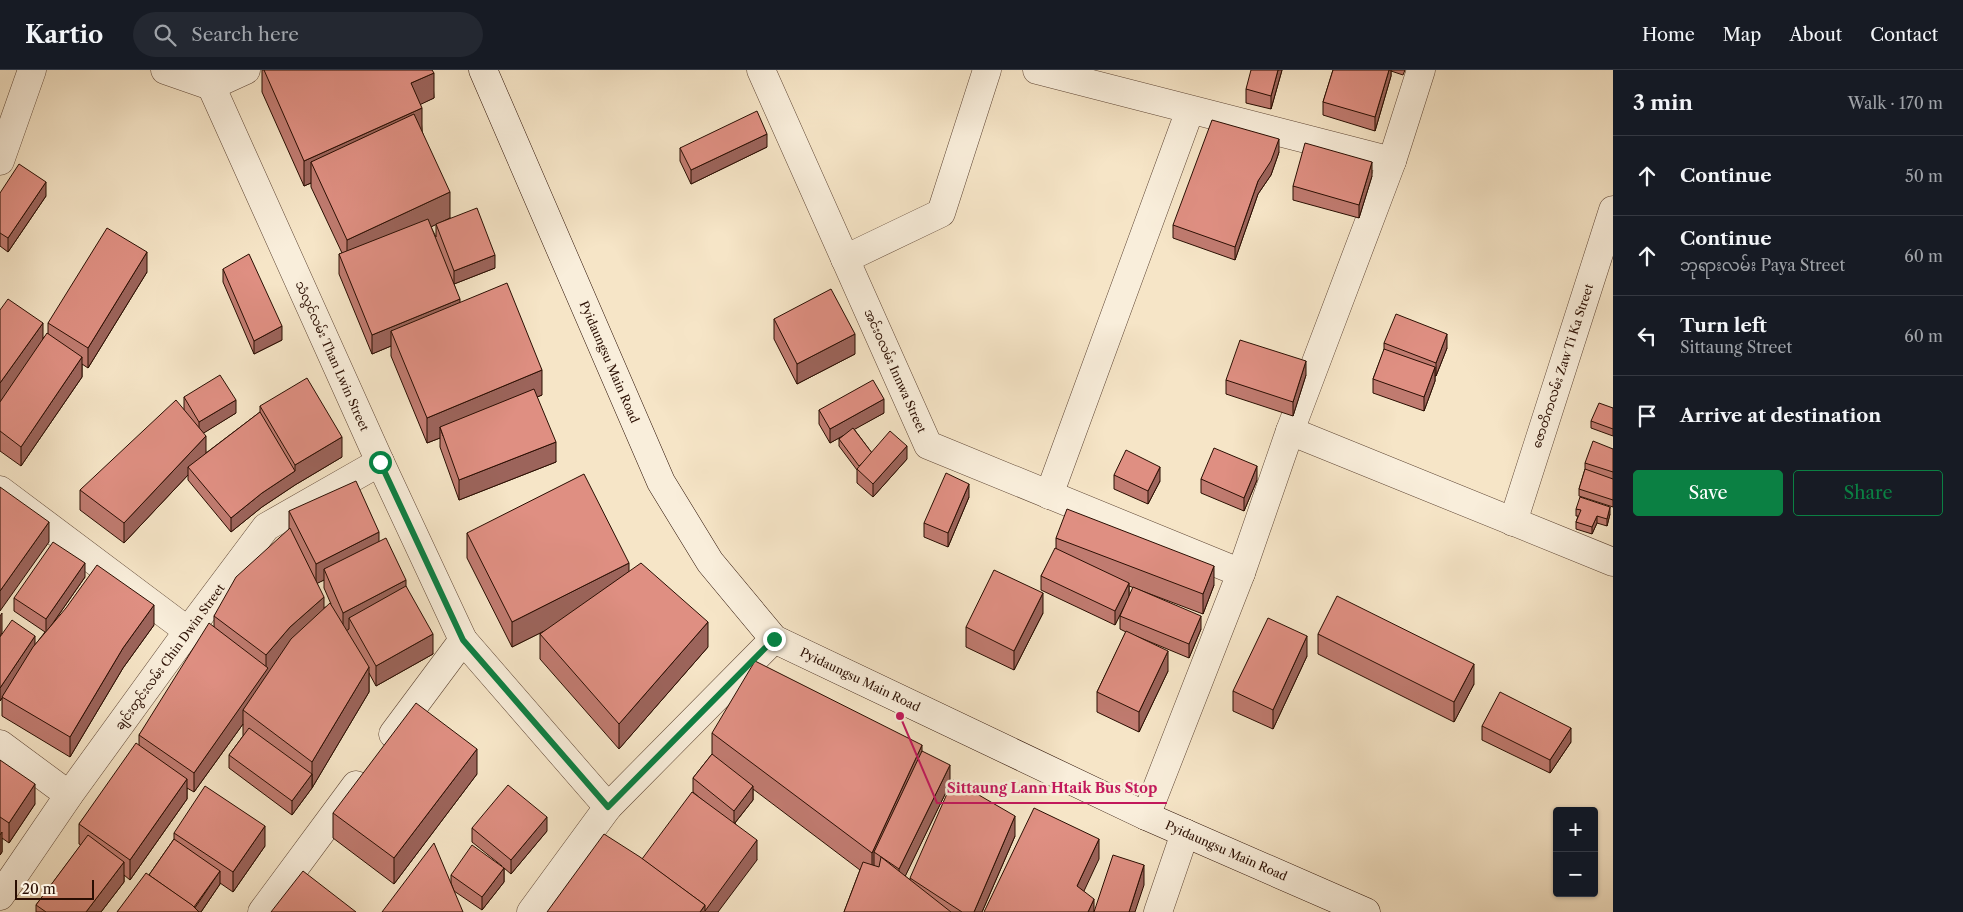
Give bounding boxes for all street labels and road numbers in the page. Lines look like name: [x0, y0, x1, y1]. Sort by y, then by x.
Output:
street label: သံလွင်လမ်း Than Lwin Street: [290, 278, 374, 435]
street label: ဇောတိကလမ်း Zaw Ti Ka Street: [1528, 281, 1596, 450]
street label: Pyidaungsu Main Road: [577, 298, 643, 426]
street label: အင်းဝလမ်း Innwa Street: [861, 306, 931, 436]
street label: ချင်းတွင်းလမ်း Chin Dwin Street: [111, 580, 230, 734]
street label: Pyidaungsu Main Road: [798, 644, 923, 715]
street label: Pyidaungsu Main Road: [1163, 817, 1290, 884]

